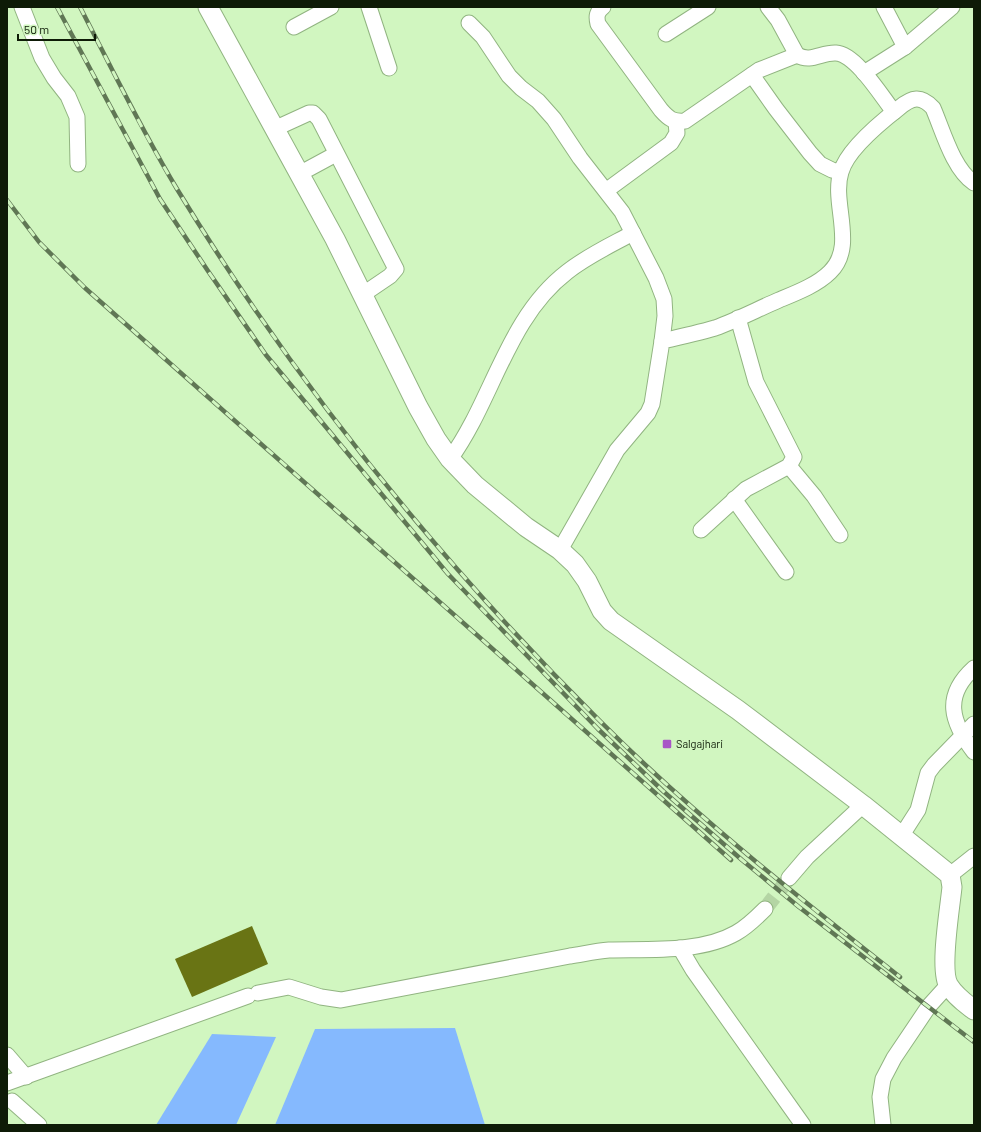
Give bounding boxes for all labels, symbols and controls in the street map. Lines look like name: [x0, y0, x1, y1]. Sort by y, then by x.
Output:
scale bar: [18, 16, 95, 42]
text: 50 m: [24, 22, 49, 36]
place label: Salgajhari: [676, 737, 723, 750]
marker: Salgajhari: [661, 738, 673, 750]

